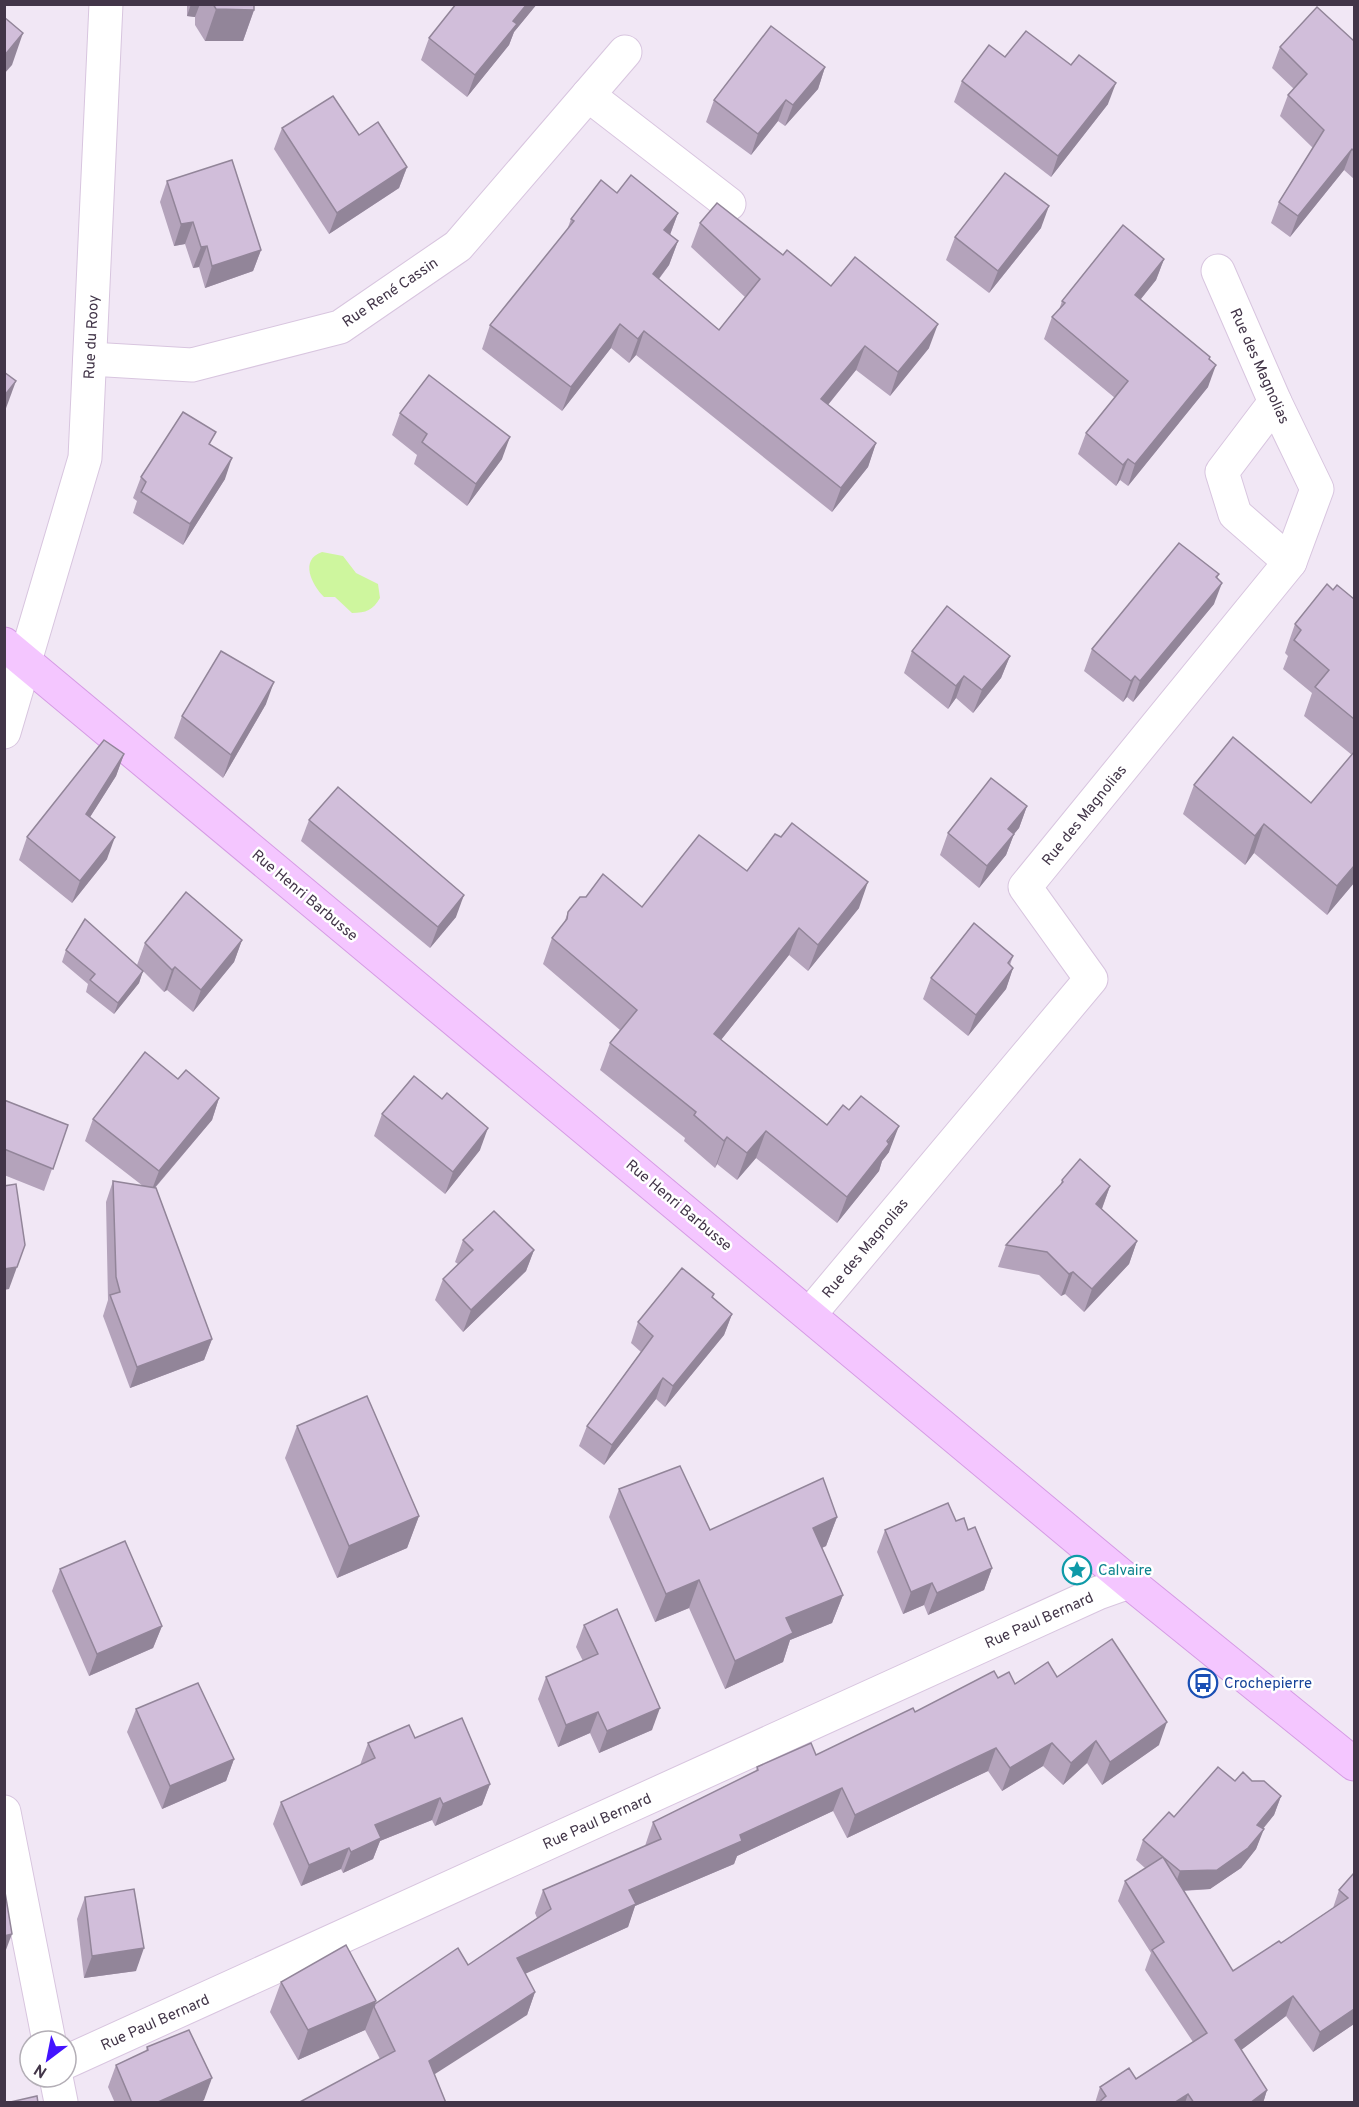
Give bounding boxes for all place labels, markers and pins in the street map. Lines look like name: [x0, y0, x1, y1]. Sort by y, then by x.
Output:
place icon: Calvaire: [1061, 1554, 1093, 1586]
place label: Calvaire: [1098, 1562, 1152, 1581]
bus stop icon: Crochepierre: [1187, 1667, 1219, 1699]
place label: Crochepierre: [1224, 1675, 1312, 1694]

